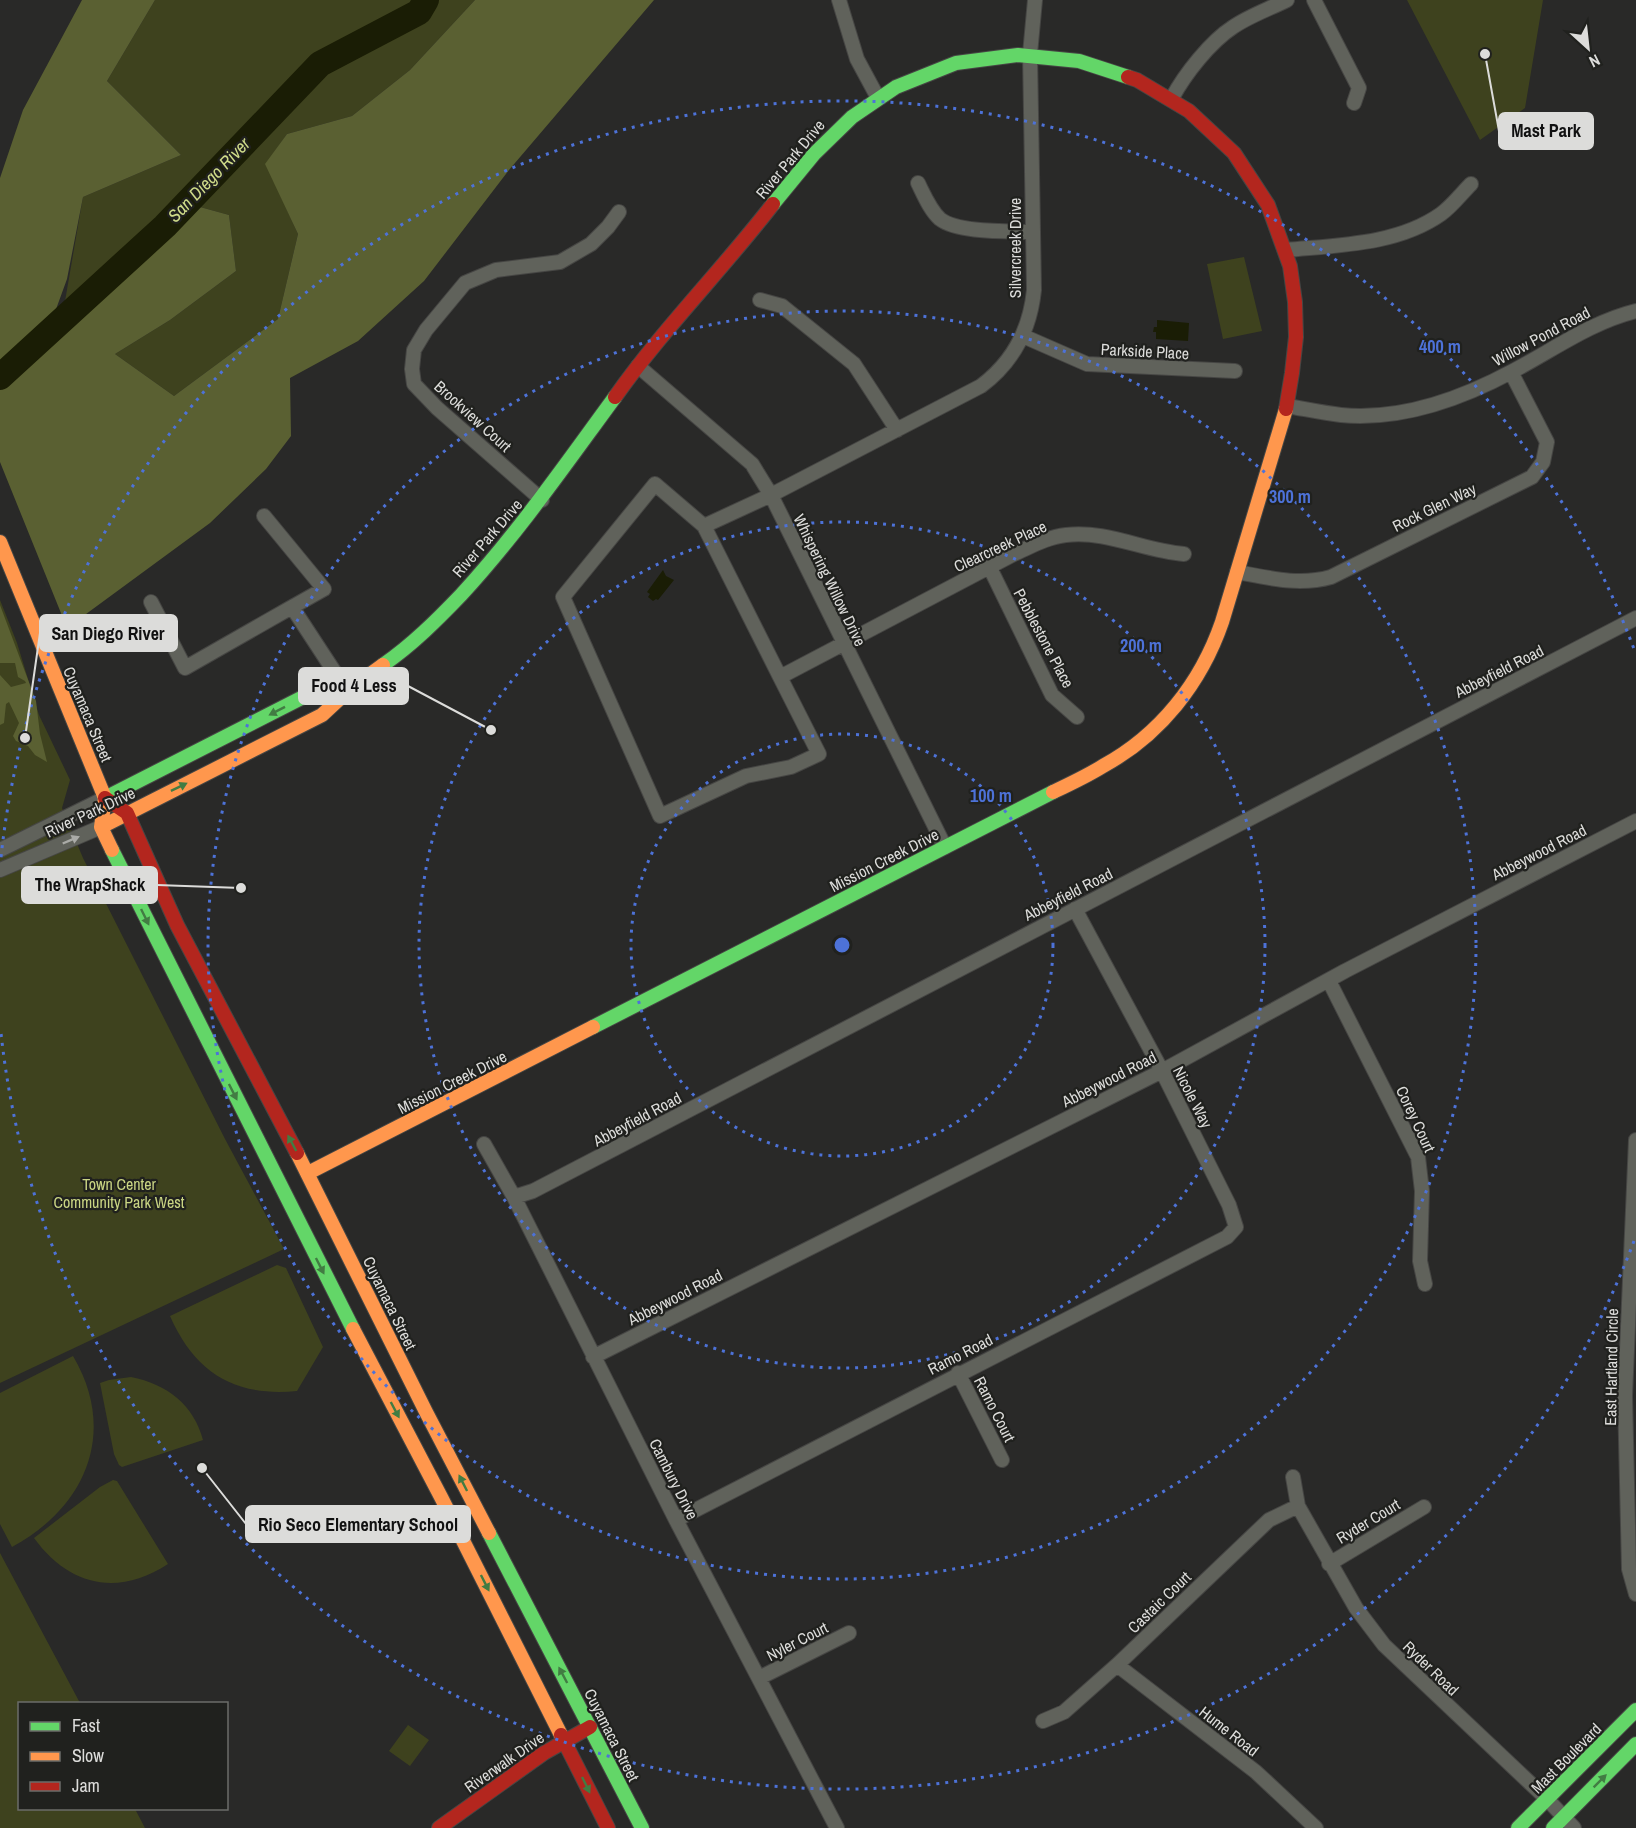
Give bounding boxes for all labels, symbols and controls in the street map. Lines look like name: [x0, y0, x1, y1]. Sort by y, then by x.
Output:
north arrow: [1558, 18, 1618, 78]
text: N: [1586, 49, 1604, 73]
callout: Mast Park: [1499, 113, 1593, 149]
street label: River Park Drive: [750, 115, 830, 203]
text: Mast Park: [1511, 118, 1582, 143]
water label: San Diego River: [162, 131, 256, 228]
street label: Silvercreek Drive: [1004, 198, 1026, 298]
street label: Willow Pond Road: [1488, 301, 1594, 371]
text: 400 m: [1419, 334, 1461, 359]
street label: Parkside Place: [1100, 338, 1190, 364]
street label: Brookview Court: [430, 375, 517, 457]
street label: Rock Glen Way: [1388, 477, 1480, 537]
text: 300 m: [1269, 484, 1311, 509]
street label: River Park Drive: [447, 494, 527, 582]
street label: Whispering Willow Drive: [788, 510, 872, 650]
street label: Clearcreek Place: [950, 515, 1050, 577]
street label: Pebblestone Place: [1009, 585, 1079, 691]
callout: San Diego River: [40, 615, 177, 651]
text: San Diego River: [51, 621, 165, 646]
text: 200 m: [1120, 633, 1162, 658]
street label: Abbeyfield Road: [1450, 639, 1547, 703]
street label: Cuyamaca Street: [58, 663, 118, 765]
callout: Food 4 Less: [299, 668, 408, 704]
text: Food 4 Less: [311, 673, 397, 698]
one-way arrow: [268, 706, 285, 716]
street label: River Park Drive: [41, 782, 139, 842]
one-way arrow: [171, 783, 188, 792]
text: 100 m: [970, 783, 1012, 808]
street label: Abbeywood Road: [1487, 819, 1590, 886]
street label: Mission Creek Drive: [826, 823, 942, 897]
one-way arrow: [63, 835, 81, 845]
street label: Abbeyfield Road: [1019, 862, 1116, 926]
callout: The WrapShack: [22, 867, 157, 903]
text: The WrapShack: [35, 872, 146, 897]
one-way arrow: [140, 909, 150, 926]
centre of rings: [832, 935, 852, 955]
street label: Mission Creek Drive: [394, 1045, 510, 1119]
street label: Abbeywood Road: [1057, 1046, 1160, 1113]
street label: Nicole Way: [1168, 1062, 1218, 1132]
street label: Corey Court: [1391, 1082, 1441, 1156]
one-way arrow: [228, 1083, 238, 1100]
street label: Abbeyfield Road: [588, 1087, 685, 1152]
one-way arrow: [288, 1135, 297, 1152]
park label: Town Center Community Park West: [53, 1173, 185, 1213]
street label: Cuyamaca Street: [358, 1253, 422, 1354]
one-way arrow: [316, 1257, 325, 1274]
street label: Abbeywood Road: [623, 1264, 726, 1331]
street label: East Hartland Circle: [1599, 1308, 1623, 1426]
street label: Ramo Road: [924, 1328, 996, 1380]
street label: Ramo Court: [969, 1372, 1021, 1446]
one-way arrow: [390, 1402, 400, 1419]
street label: Cambury Drive: [644, 1435, 704, 1523]
one-way arrow: [458, 1475, 468, 1492]
street label: Ryder Court: [1332, 1493, 1404, 1549]
callout: Rio Seco Elementary School: [246, 1506, 470, 1542]
text: Rio Seco Elementary School: [258, 1512, 458, 1537]
street label: Castaic Court: [1123, 1566, 1196, 1638]
one-way arrow: [480, 1575, 490, 1592]
street label: Nyler Court: [762, 1616, 832, 1666]
street label: Ryder Road: [1398, 1636, 1464, 1700]
one-way arrow: [558, 1666, 568, 1683]
street label: Cuyamaca Street: [579, 1685, 645, 1785]
street label: Hume Road: [1195, 1701, 1263, 1761]
legend: [18, 1702, 228, 1810]
text: Fast: [72, 1713, 100, 1738]
street label: Mast Boulevard: [1526, 1718, 1606, 1798]
street label: Riverwalk Drive: [460, 1726, 548, 1798]
text: Slow: [72, 1743, 104, 1768]
text: Jam: [72, 1773, 100, 1798]
one-way arrow: [1592, 1774, 1606, 1788]
one-way arrow: [582, 1776, 591, 1793]

